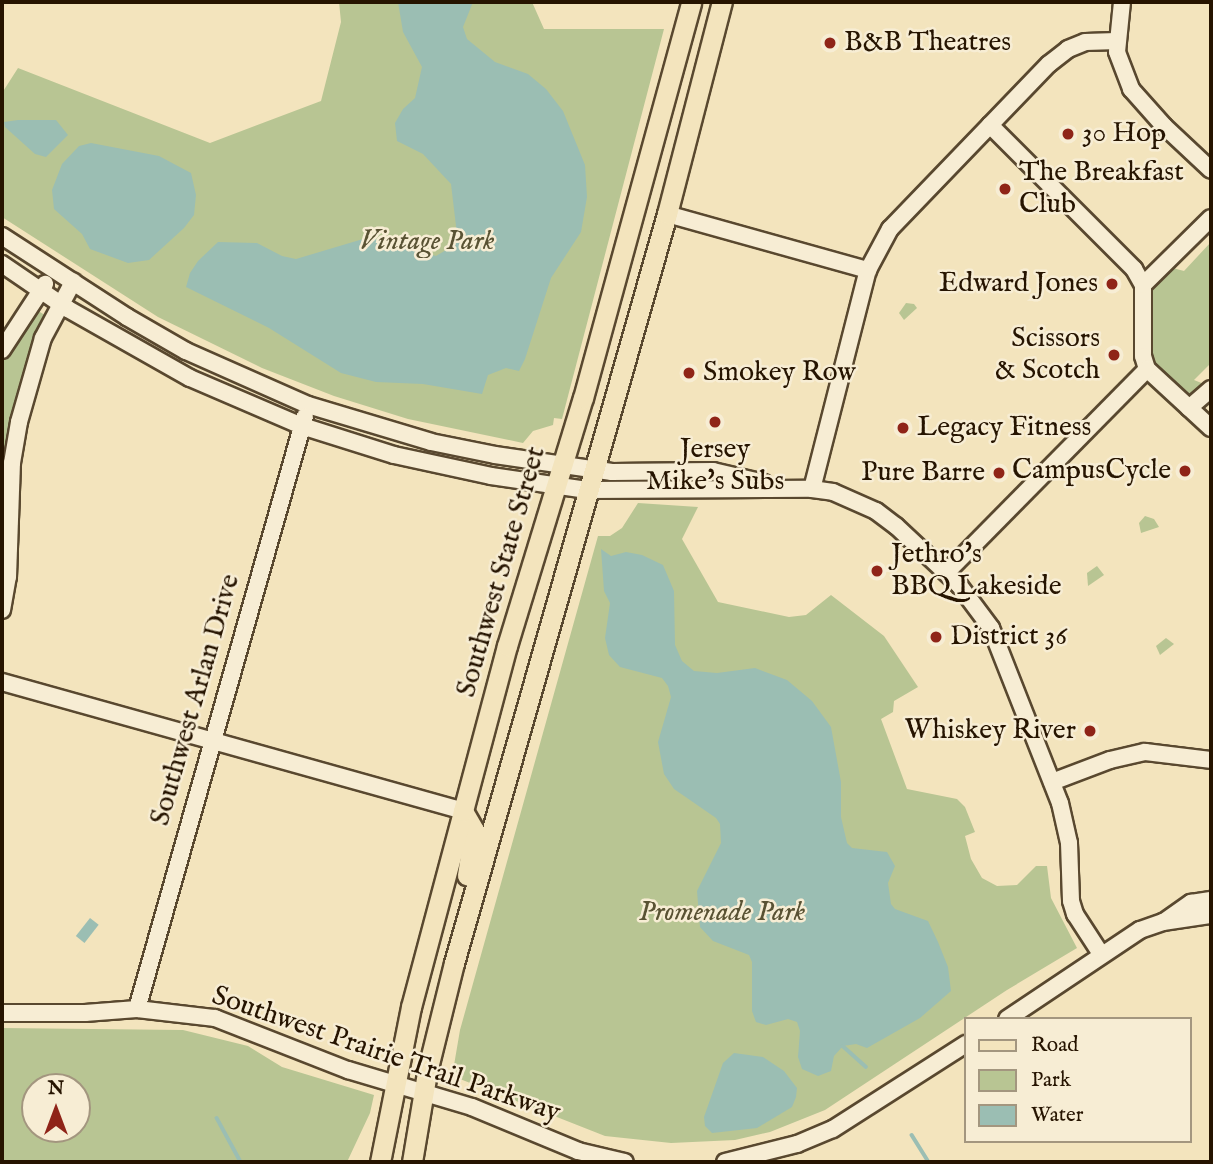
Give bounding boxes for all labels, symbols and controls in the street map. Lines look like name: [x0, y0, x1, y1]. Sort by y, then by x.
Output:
place label: B&B Theatres: [844, 26, 1011, 60]
marker: B&B Theatres: [822, 35, 838, 51]
place label: 30 Hop: [1082, 117, 1166, 151]
marker: 30 Hop: [1060, 126, 1076, 142]
place label: The Breakfast Club: [1019, 156, 1184, 222]
marker: The Breakfast Club: [997, 181, 1013, 197]
park label: Vintage Park: [360, 225, 494, 259]
place label: Edward Jones: [939, 267, 1098, 301]
marker: Edward Jones: [1104, 276, 1120, 292]
place label: Scissors & Scotch: [995, 322, 1100, 388]
marker: Scissors & Scotch: [1106, 347, 1122, 363]
place label: Smokey Row: [703, 356, 856, 390]
marker: Smokey Row: [681, 365, 697, 381]
place label: Legacy Fitness: [917, 411, 1091, 445]
marker: Jersey Mike's Subs: [707, 414, 723, 430]
marker: Legacy Fitness: [895, 420, 911, 436]
place label: Jersey Mike's Subs: [646, 433, 784, 499]
street label: Southwest State Street: [450, 443, 554, 701]
place label: CampusCycle: [1012, 454, 1171, 488]
place label: Pure Barre: [861, 456, 985, 490]
marker: CampusCycle: [1177, 463, 1193, 479]
marker: Pure Barre: [991, 465, 1007, 481]
place label: Jethro's BBQ Lakeside: [891, 538, 1062, 604]
marker: Jethro's BBQ Lakeside: [869, 563, 885, 579]
street label: Southwest Arlan Drive: [144, 570, 248, 830]
place label: District 36: [950, 620, 1067, 654]
marker: District 36: [928, 629, 944, 645]
place label: Whiskey River: [904, 714, 1076, 748]
marker: Whiskey River: [1082, 723, 1098, 739]
park label: Promenade Park: [639, 896, 805, 930]
street label: Southwest Prairie Trail Parkway: [207, 979, 565, 1131]
legend: [964, 1017, 1192, 1143]
text: Road: [1031, 1032, 1078, 1059]
text: Park: [1031, 1067, 1071, 1094]
north arrow: [21, 1073, 91, 1143]
text: N: [48, 1077, 64, 1101]
text: Water: [1031, 1102, 1083, 1129]

